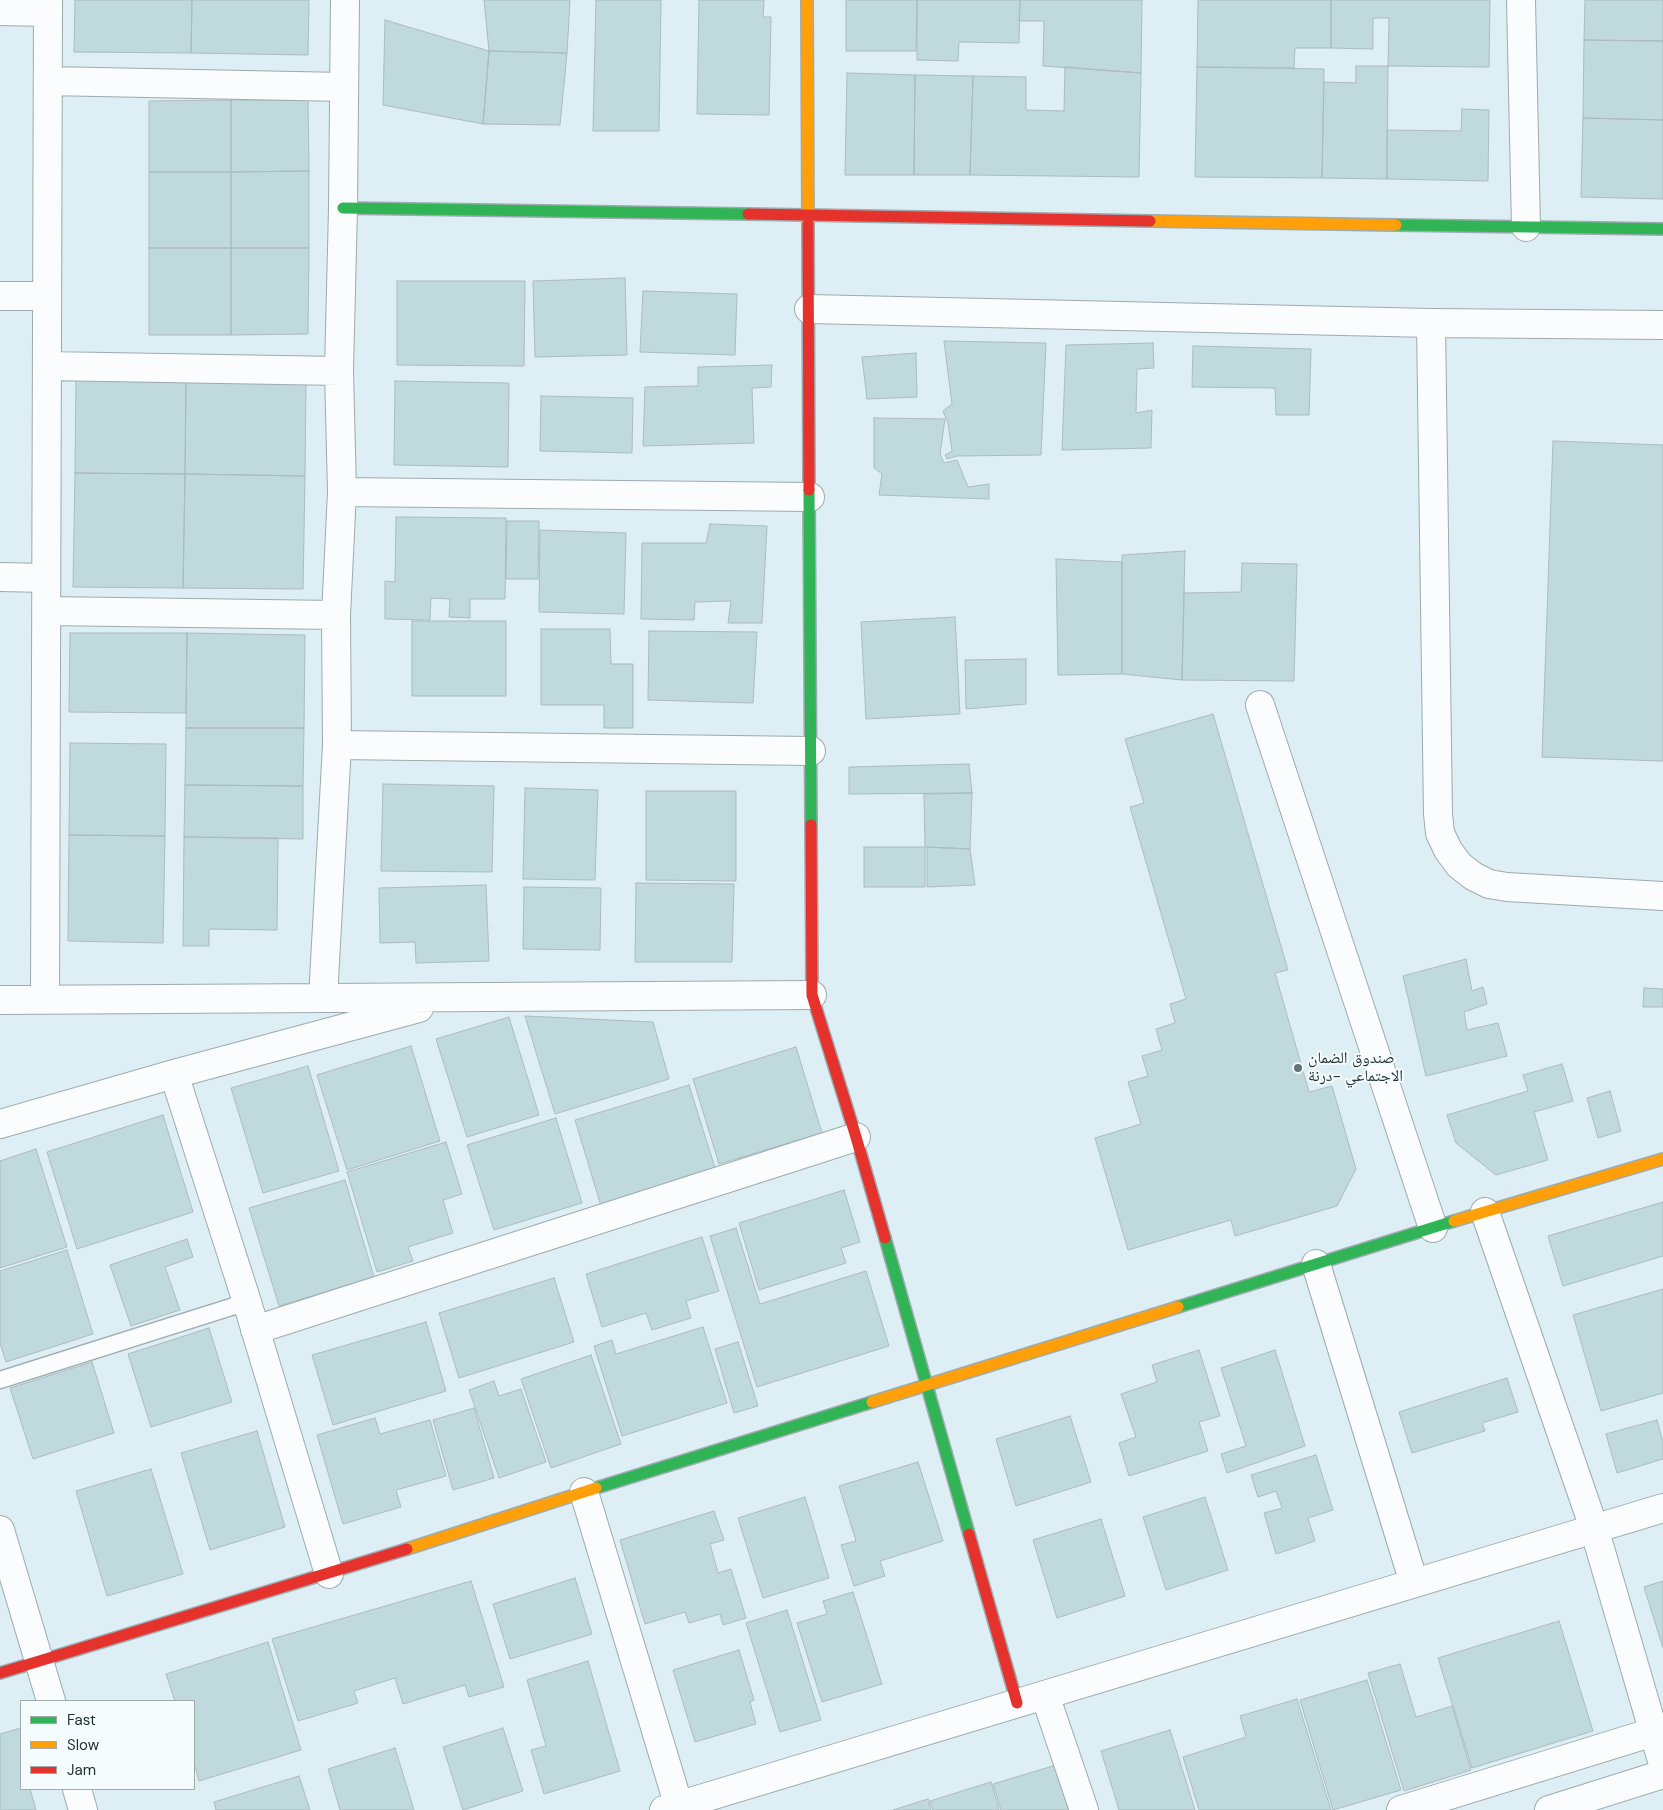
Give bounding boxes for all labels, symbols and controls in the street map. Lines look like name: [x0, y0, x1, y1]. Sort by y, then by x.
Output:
place label: صندوق الضمان الاجتماعي -درنة: [1308, 1049, 1403, 1087]
marker: صندوق الضمان الاجتماعي -درنة: [1292, 1062, 1304, 1074]
legend: [20, 1700, 195, 1790]
text: Fast: [67, 1710, 96, 1730]
text: Slow: [67, 1735, 99, 1755]
text: Jam: [67, 1760, 96, 1780]

